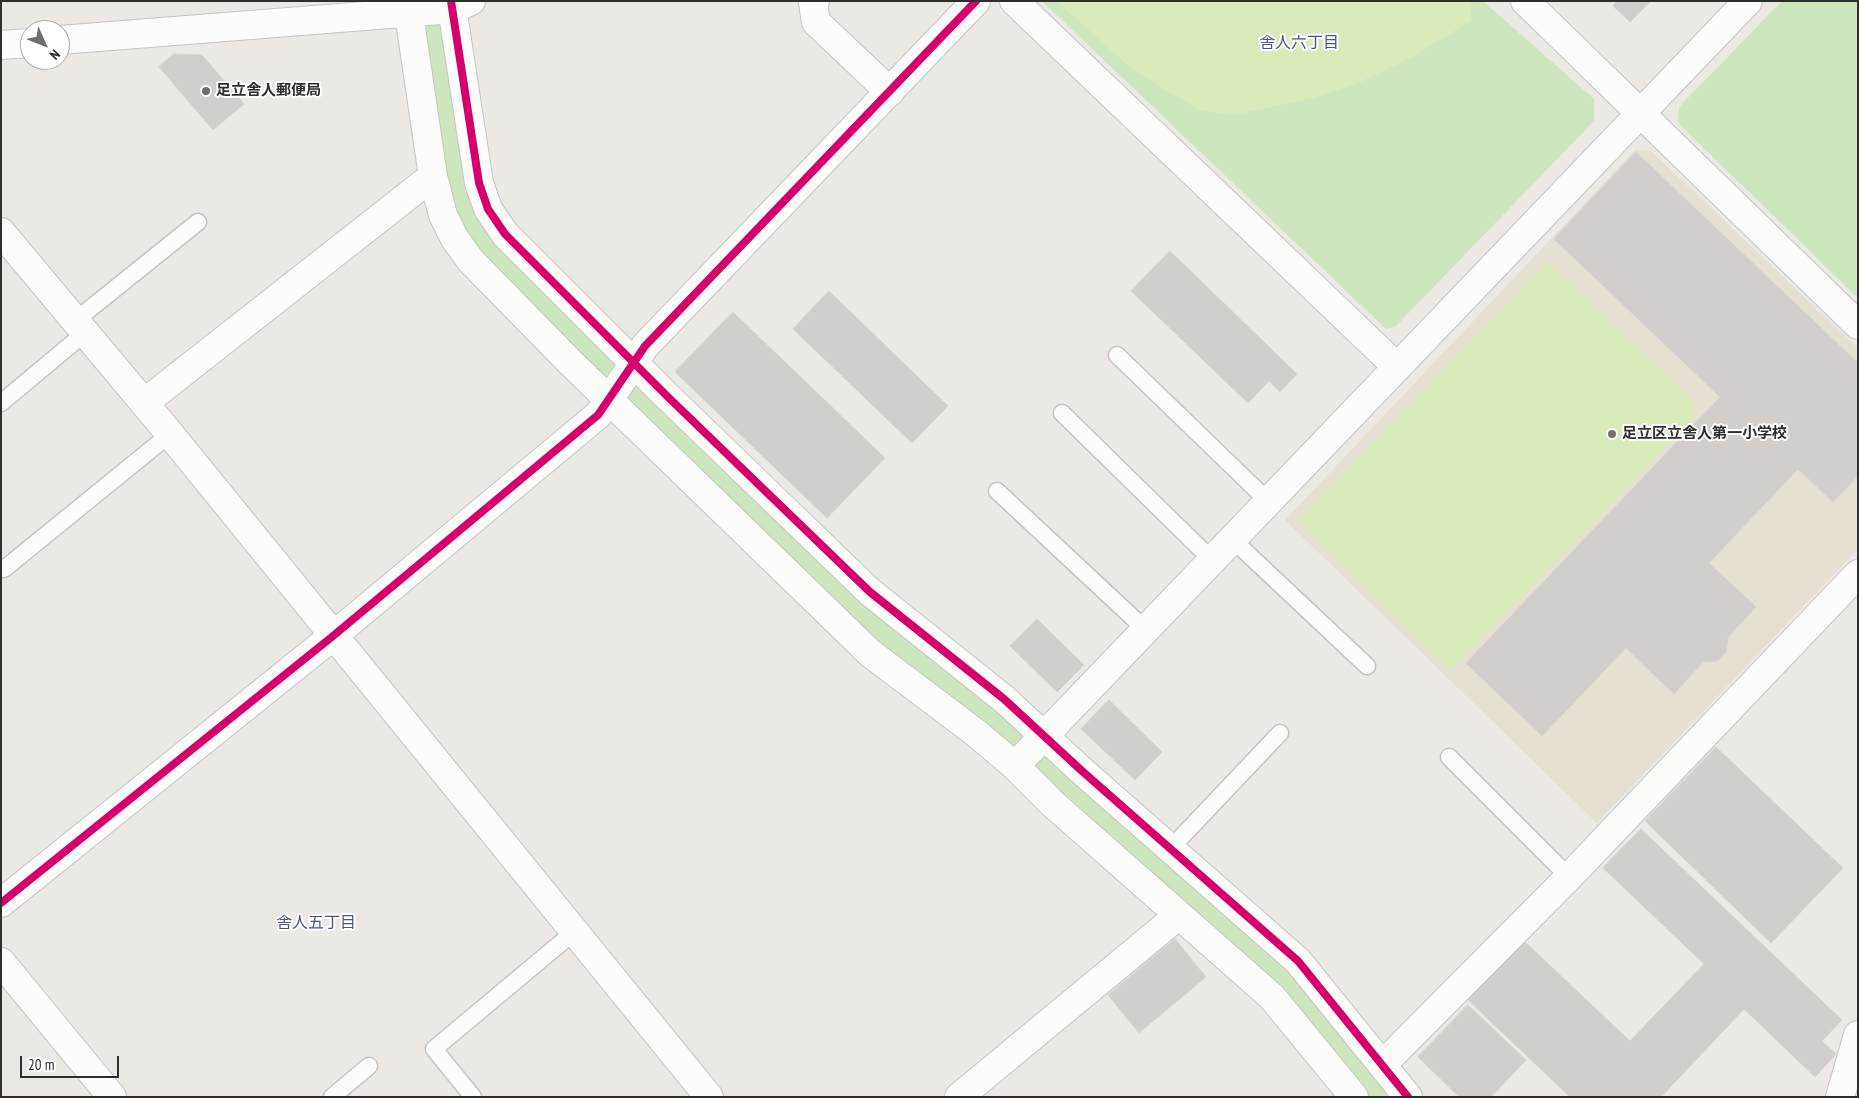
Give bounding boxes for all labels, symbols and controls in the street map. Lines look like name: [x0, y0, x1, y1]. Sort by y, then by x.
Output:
north arrow: [20, 20, 70, 70]
district label: 舎人六丁目: [1259, 33, 1339, 53]
text: N: [46, 46, 64, 64]
place label: 足立舎人郵便局: [216, 82, 321, 100]
marker: 足立舎人郵便局: [200, 85, 212, 97]
place label: 足立区立舎人第一小学校: [1622, 425, 1787, 443]
marker: 足立区立舎人第一小学校: [1606, 428, 1618, 440]
district label: 舎人五丁目: [276, 913, 356, 933]
scale bar: [22, 1046, 121, 1078]
text: 20 m: [28, 1055, 54, 1074]

